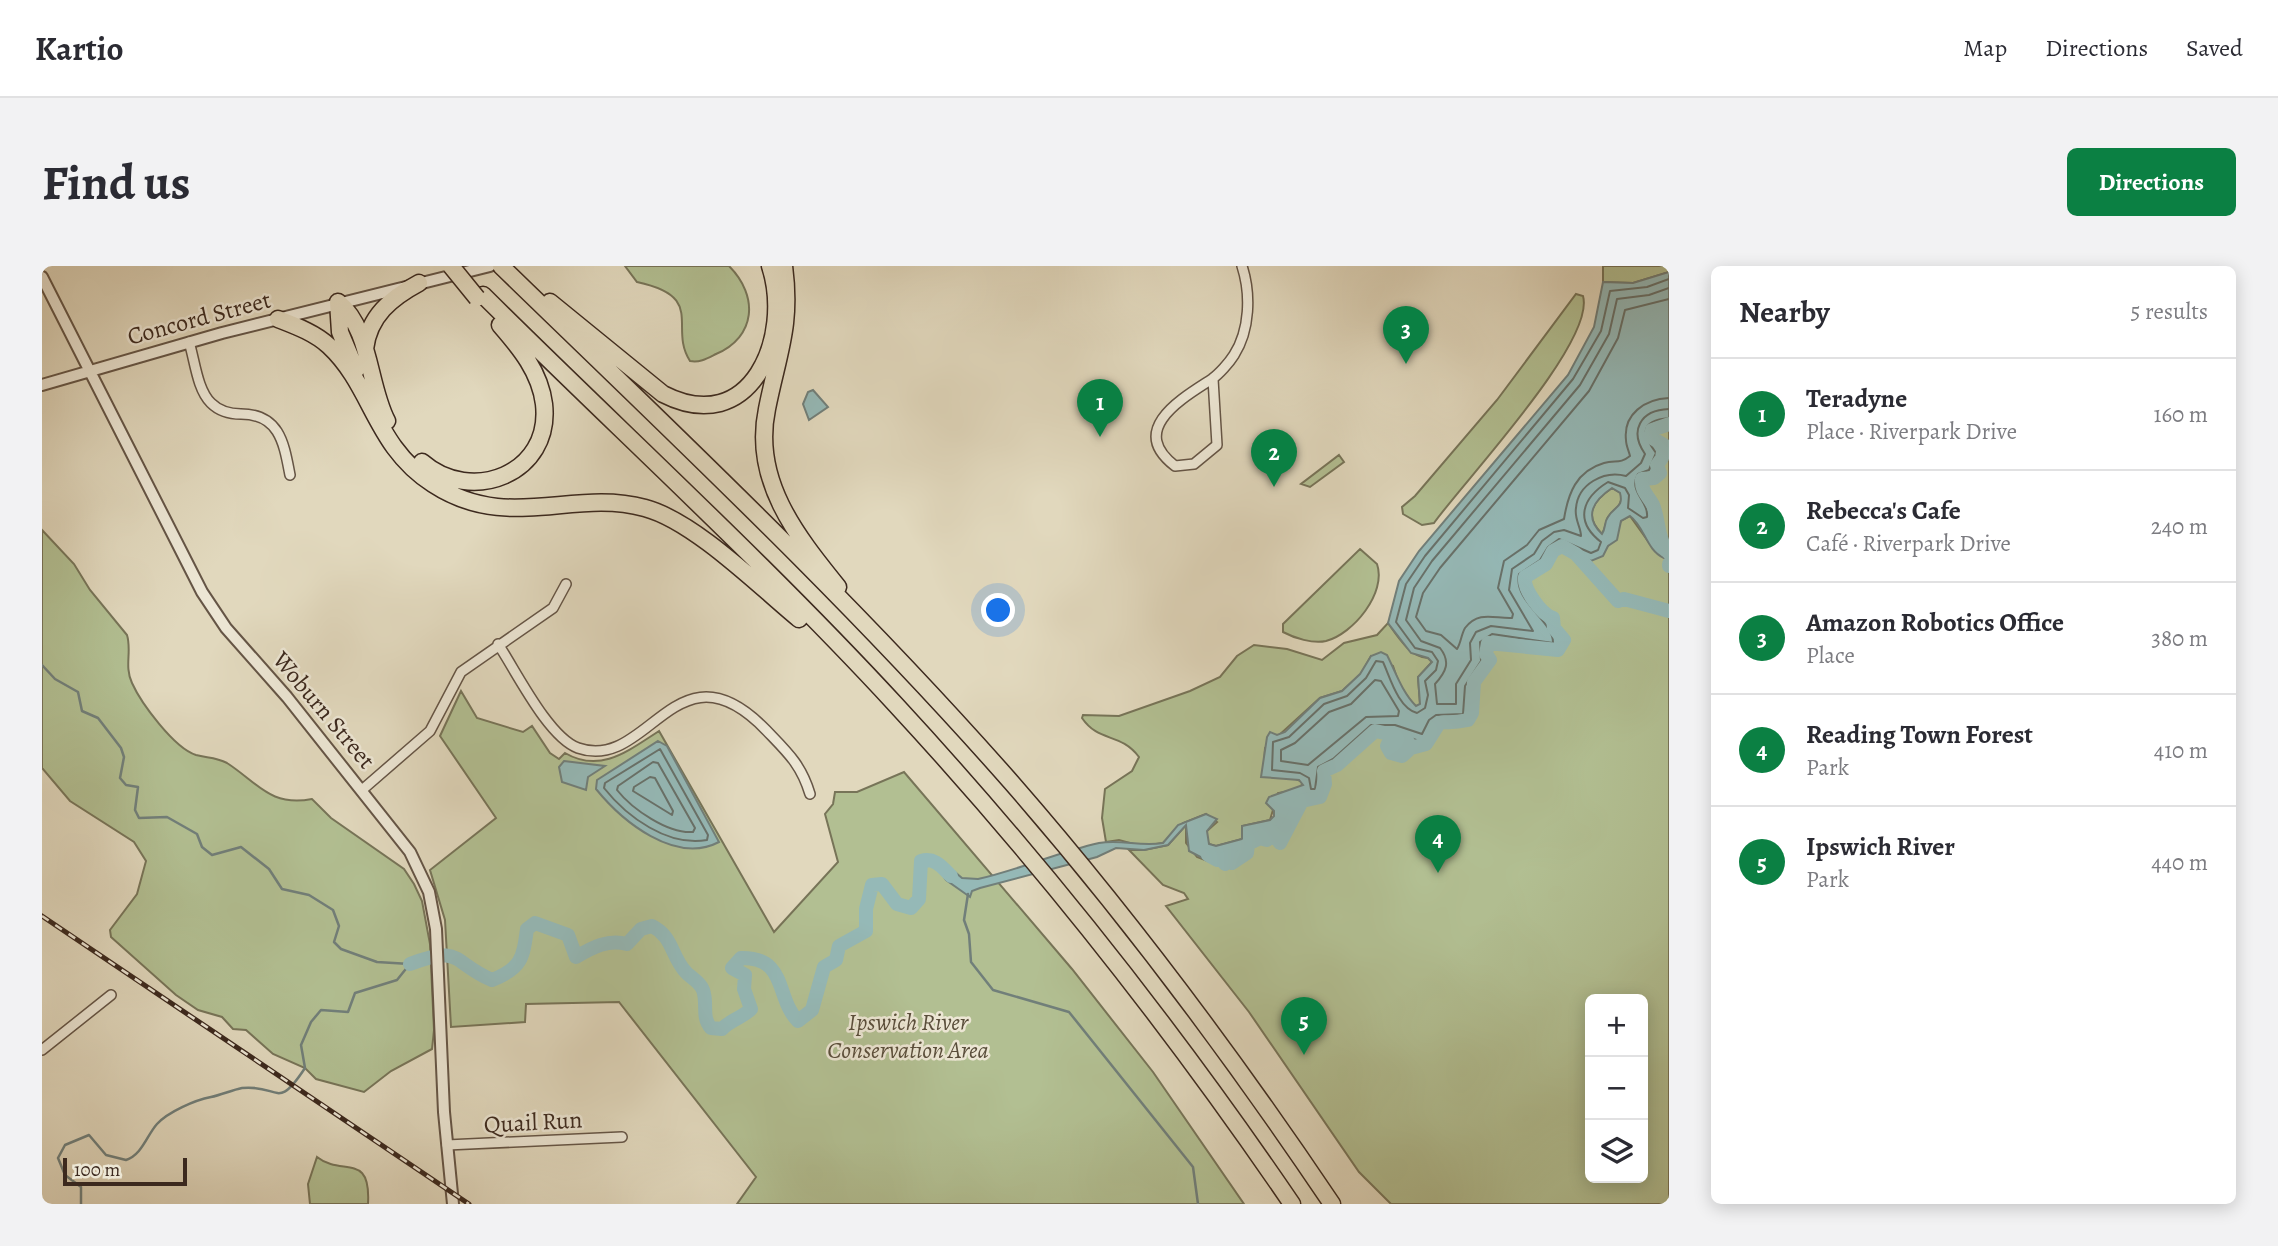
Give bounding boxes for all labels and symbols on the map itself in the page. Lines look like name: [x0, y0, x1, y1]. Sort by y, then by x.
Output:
street label: Concord Street: [124, 283, 274, 352]
pin: 3: [1383, 306, 1429, 364]
pin: 1: [1077, 379, 1123, 437]
pin: 2: [1251, 429, 1297, 487]
your location: [981, 593, 1015, 627]
street label: Woburn Street: [265, 644, 383, 775]
pin: 4: [1415, 815, 1461, 873]
pin: 5: [1281, 997, 1327, 1055]
park label: Ipswich River Conservation Area: [827, 1006, 989, 1066]
street label: Quail Run: [483, 1103, 583, 1141]
scale bar: [63, 1155, 187, 1187]

